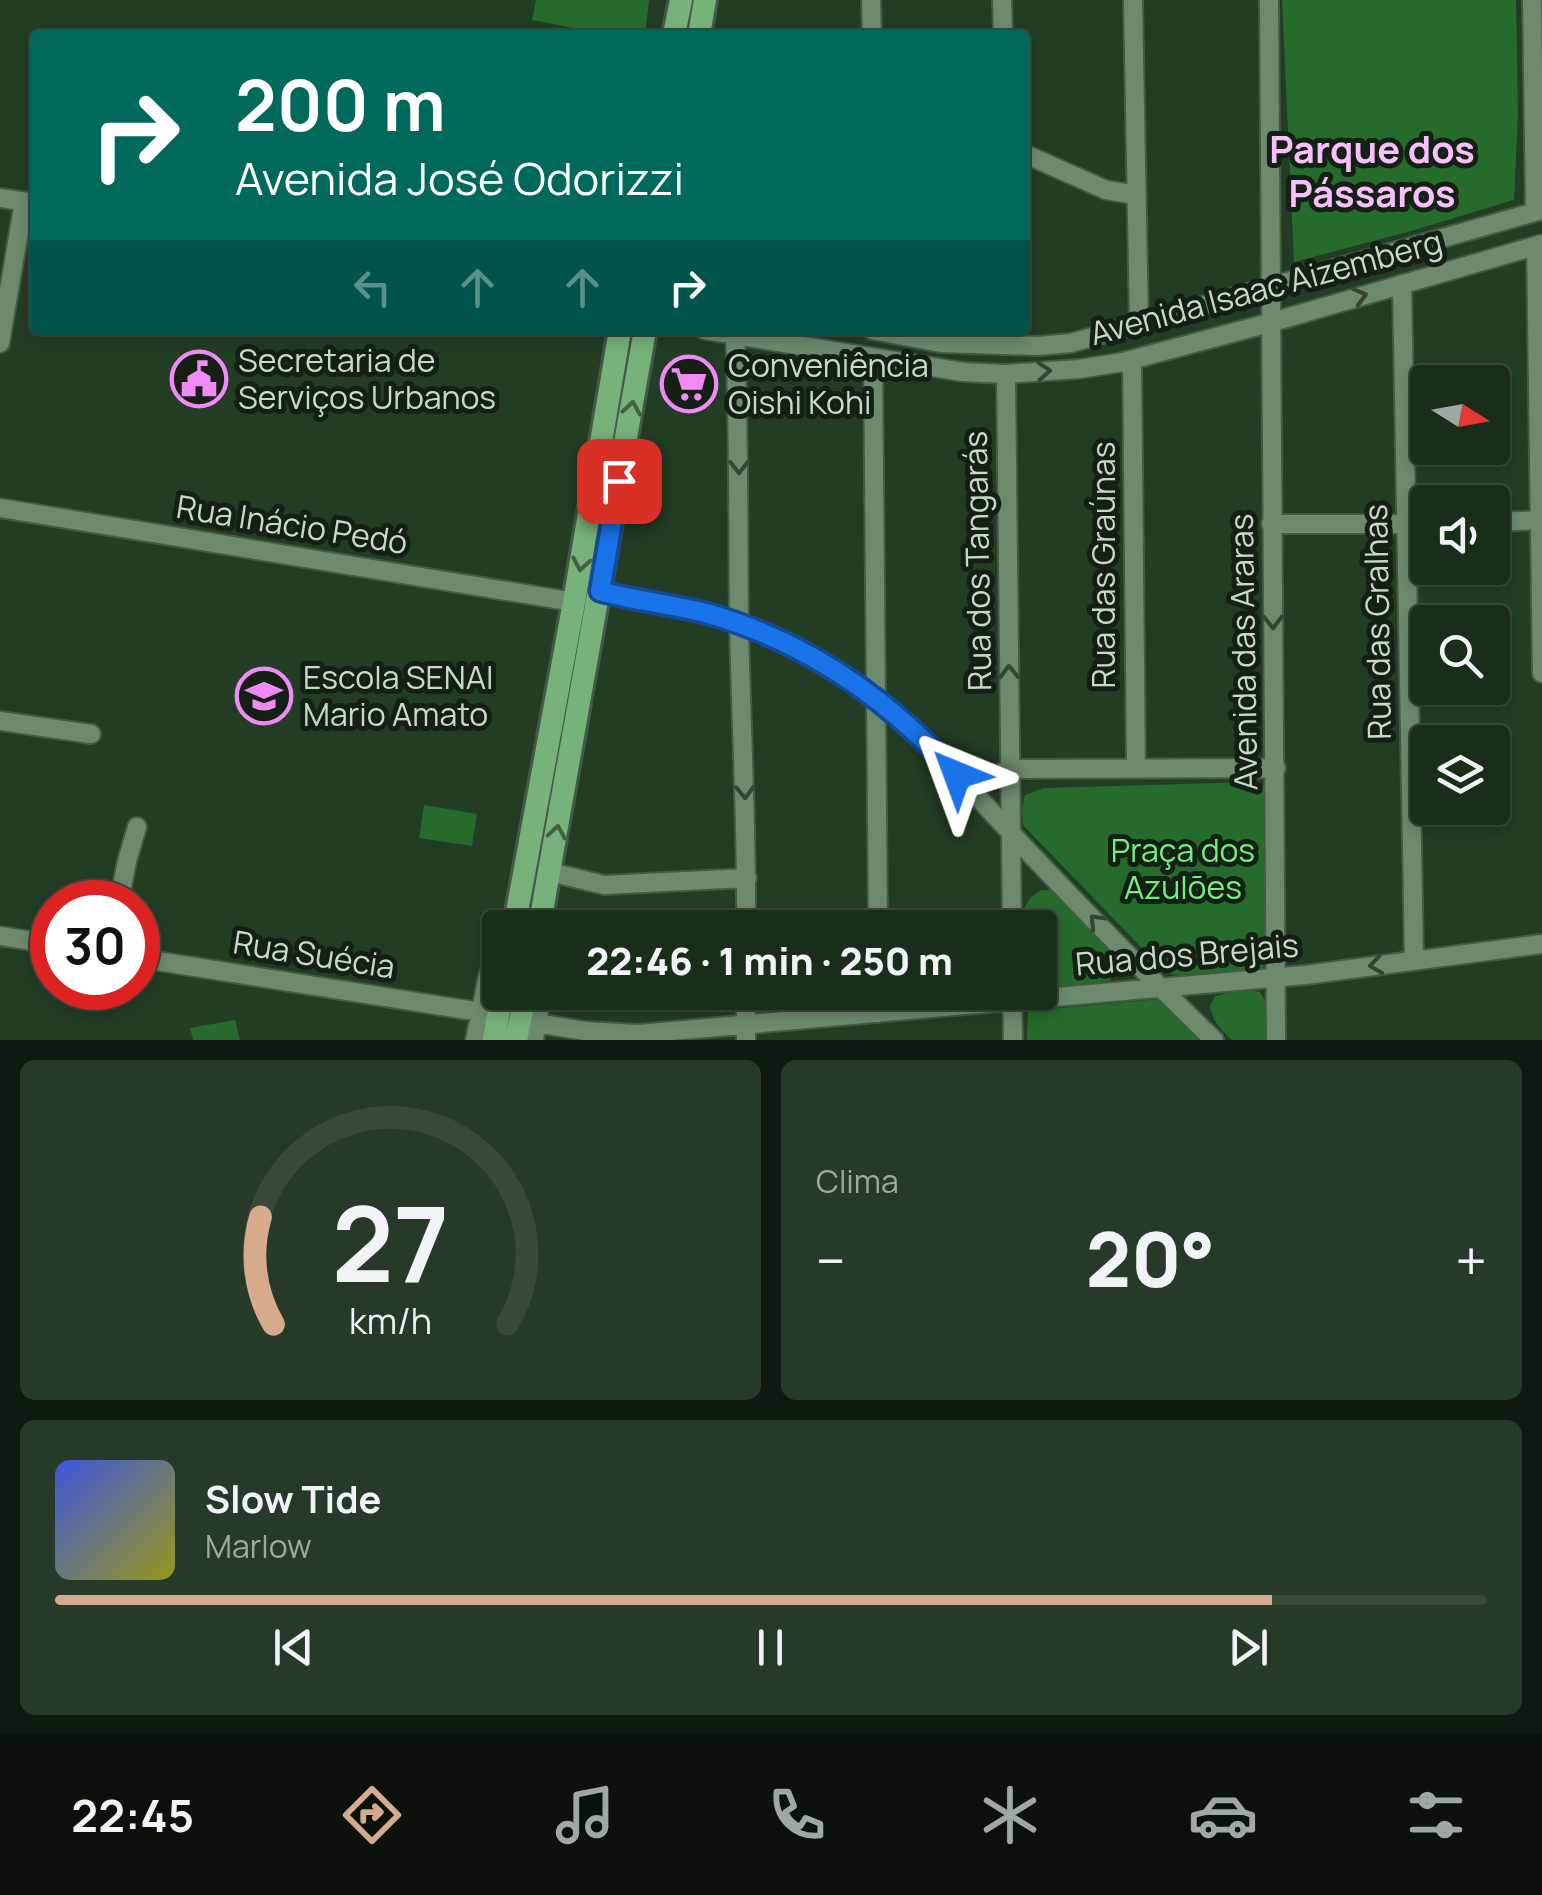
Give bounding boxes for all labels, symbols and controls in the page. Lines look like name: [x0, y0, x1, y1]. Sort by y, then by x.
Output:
text: 200 m: [235, 56, 446, 152]
icon: right: [70, 70, 200, 200]
district label: Parque dos Pássaros: [1269, 122, 1475, 218]
text: Avenida José Odorizzi: [235, 147, 684, 209]
street label: Avenida Isaac Aizemberg: [1085, 219, 1447, 355]
icon: left: [345, 260, 400, 315]
icon: ahead: [450, 260, 505, 315]
icon: ahead: [555, 260, 610, 315]
icon: right: [660, 260, 715, 315]
one-way arrow: [1351, 287, 1368, 308]
place label: Secretaria de Serviços Urbanos: [238, 338, 496, 419]
place label: Conveniência Oishi Kohi: [728, 343, 929, 424]
public building icon: Secretaria de Serviços Urbanos: [169, 349, 229, 409]
supermarket icon: Conveniência Oishi Kohi: [659, 354, 719, 414]
one-way arrow: [1037, 361, 1053, 382]
north arrow: [1410, 365, 1510, 465]
map controls: [1410, 365, 1510, 825]
one-way arrow: [621, 400, 642, 416]
street label: Rua dos Tangarás: [953, 431, 1001, 691]
pin: [577, 439, 662, 524]
street label: Rua das Graúnas: [1081, 441, 1125, 689]
icon: arrive: [592, 454, 647, 509]
one-way arrow: [728, 460, 750, 476]
street label: Rua Inácio Pedó: [173, 484, 411, 564]
button: sound: [1410, 485, 1510, 585]
street label: Rua das Gralhas: [1353, 504, 1401, 740]
street label: Avenida das Araras: [1219, 513, 1267, 791]
one-way arrow: [571, 556, 592, 572]
button: search: [1410, 605, 1510, 705]
one-way arrow: [1263, 614, 1284, 630]
place label: Escola SENAI Mario Amato: [303, 655, 493, 736]
one-way arrow: [998, 663, 1020, 678]
school or university icon: Escola SENAI Mario Amato: [234, 666, 294, 726]
position arrow: [905, 723, 1009, 827]
button: layers: [1410, 725, 1510, 825]
one-way arrow: [735, 785, 756, 801]
one-way arrow: [546, 823, 567, 840]
park label: Praça dos Azulões: [1111, 828, 1255, 909]
speed limit sign: 30: [30, 880, 160, 1010]
one-way arrow: [1090, 914, 1108, 932]
street label: Rua Suécia: [230, 920, 398, 989]
street label: Rua dos Brejais: [1073, 922, 1300, 986]
text: 22:46 · 1 min · 250 m: [586, 934, 953, 986]
one-way arrow: [1368, 953, 1384, 974]
text: Clima: [816, 1159, 899, 1203]
text: 27: [332, 1171, 449, 1313]
text: 20°: [1086, 1207, 1215, 1310]
text: −: [816, 1222, 846, 1298]
text: +: [1455, 1222, 1487, 1298]
text: km/h: [349, 1296, 432, 1345]
text: Slow Tide: [205, 1472, 382, 1524]
text: Marlow: [205, 1524, 312, 1568]
icon: previous: [266, 1620, 321, 1675]
icon: pause: [743, 1620, 798, 1675]
icon: next: [1221, 1620, 1276, 1675]
icon: directions: [337, 1780, 407, 1850]
icon: music: [550, 1780, 620, 1850]
icon: phone: [762, 1780, 832, 1850]
icon: climate: [975, 1780, 1045, 1850]
icon: car: [1188, 1780, 1258, 1850]
icon: filters: [1401, 1780, 1471, 1850]
text: 22:45: [71, 1784, 194, 1846]

